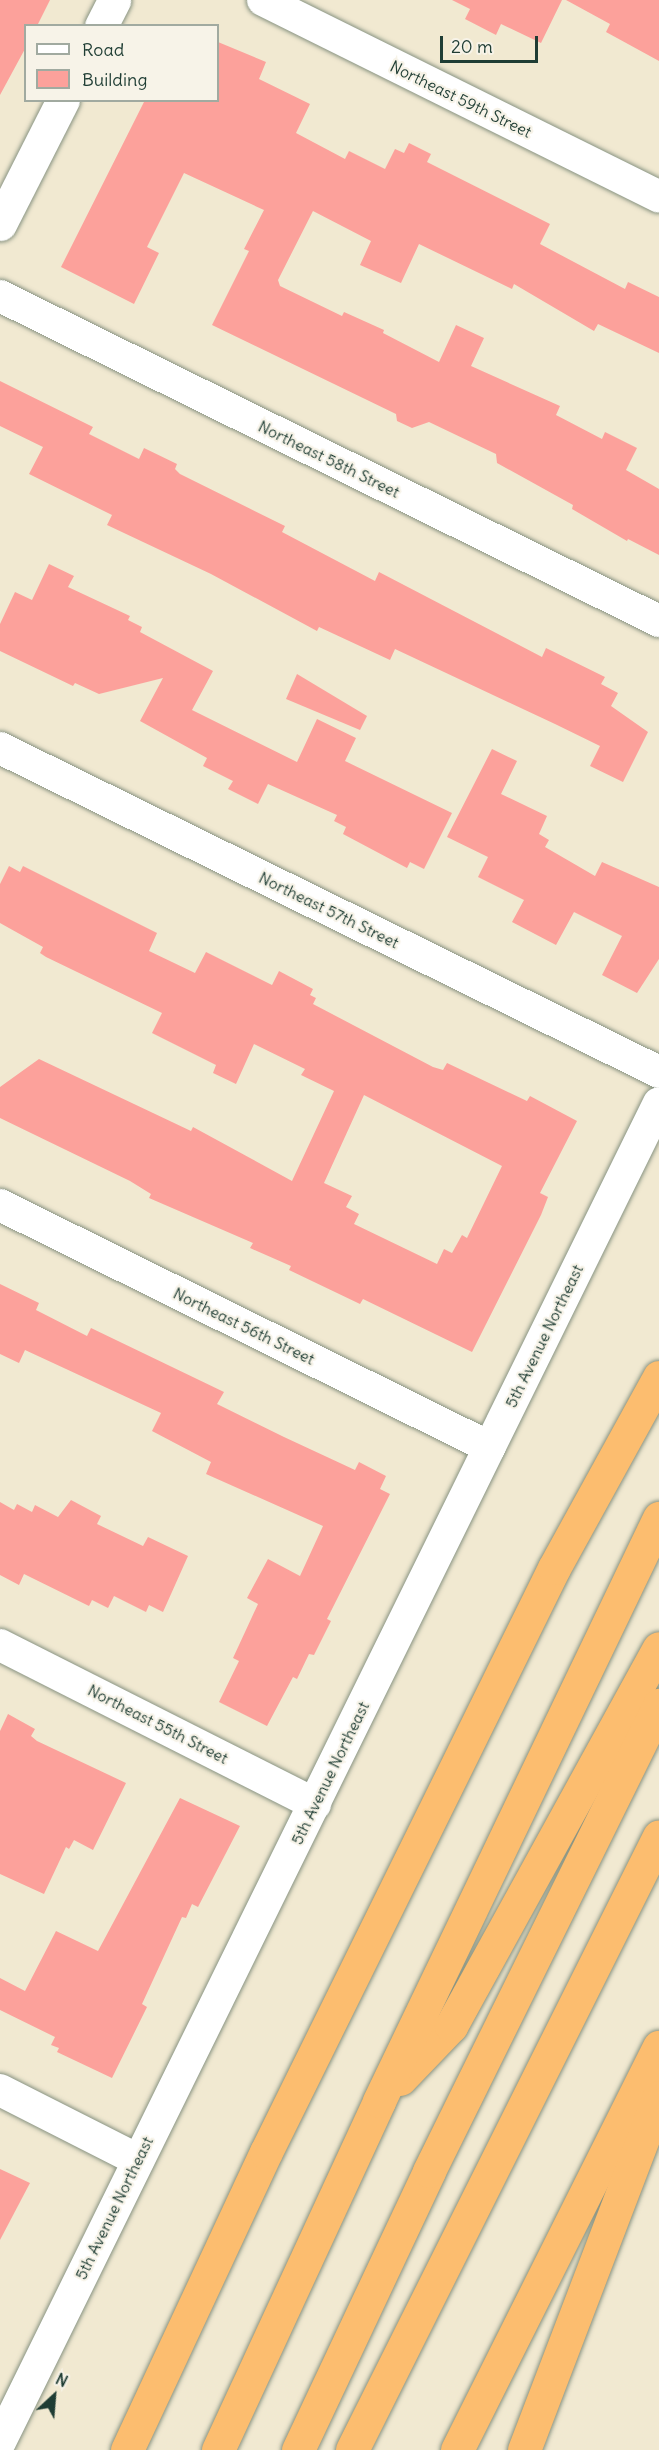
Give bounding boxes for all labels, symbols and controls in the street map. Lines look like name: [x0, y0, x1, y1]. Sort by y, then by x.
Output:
legend: [24, 24, 219, 102]
scale bar: [443, 24, 540, 62]
text: 20 m: [451, 35, 493, 58]
text: Road: [82, 38, 124, 61]
street label: Northeast 59th Street: [387, 56, 535, 142]
text: Building: [82, 68, 147, 91]
street label: Northeast 58th Street: [255, 416, 403, 502]
street label: Northeast 57th Street: [256, 868, 402, 952]
street label: 5th Avenue Northeast: [501, 1261, 587, 1411]
street label: Northeast 56th Street: [170, 1283, 318, 1369]
street label: Northeast 55th Street: [85, 1680, 231, 1768]
street label: 5th Avenue Northeast: [287, 1698, 373, 1848]
street label: 5th Avenue Northeast: [71, 2133, 157, 2283]
north arrow: [24, 2366, 84, 2426]
text: N: [53, 2368, 71, 2391]

